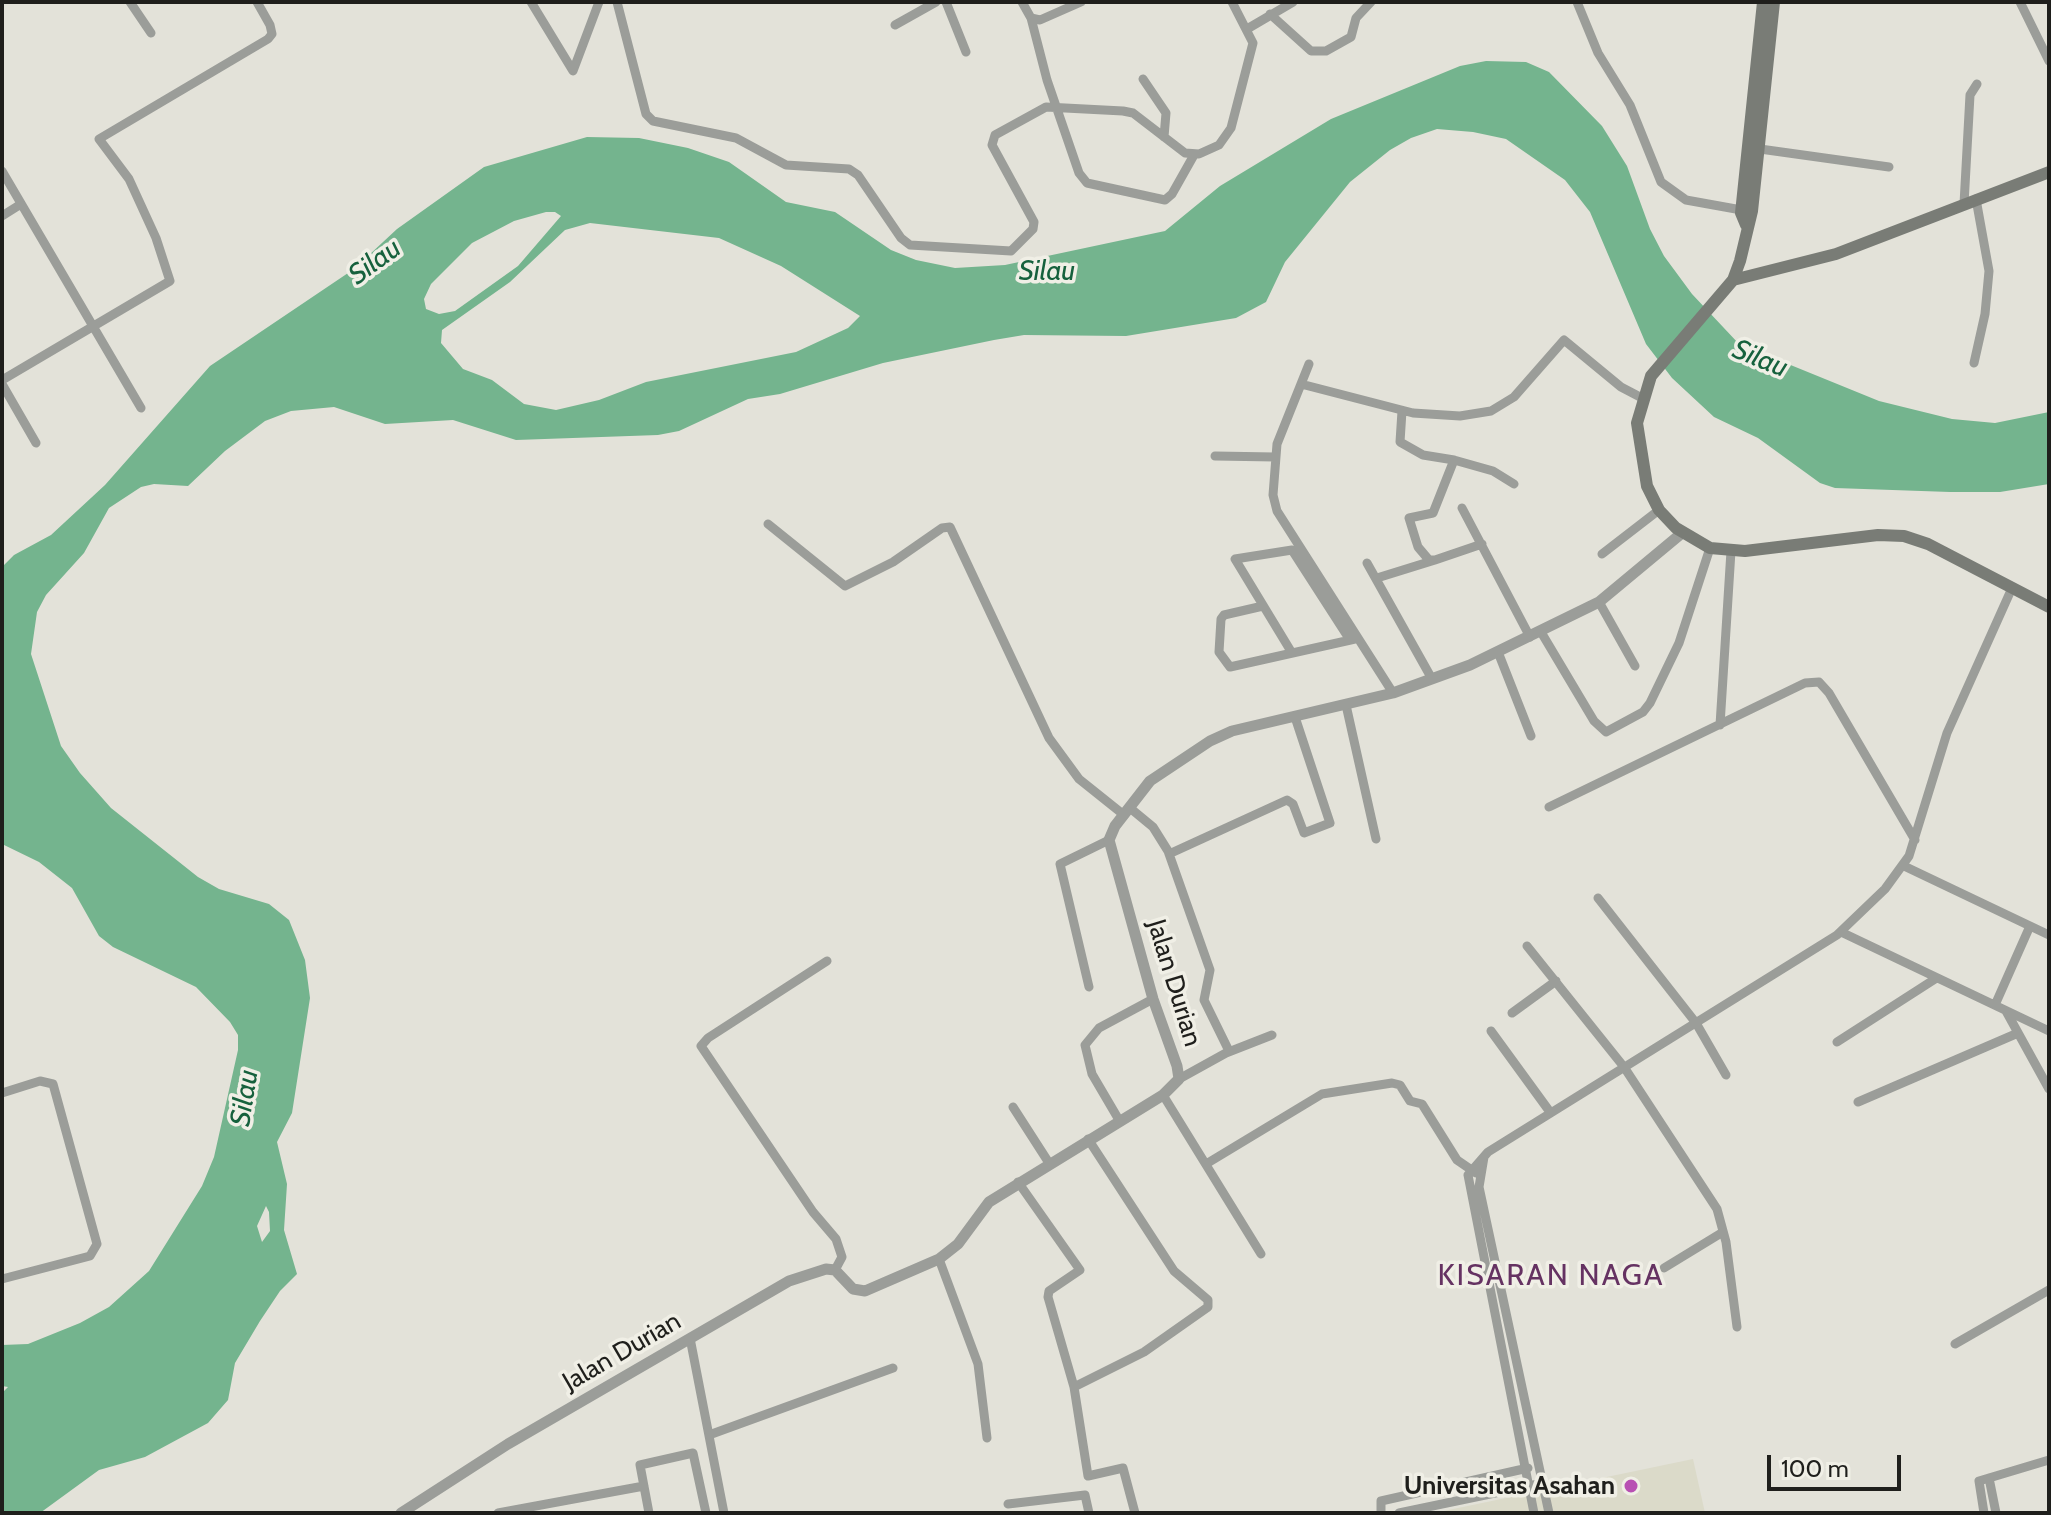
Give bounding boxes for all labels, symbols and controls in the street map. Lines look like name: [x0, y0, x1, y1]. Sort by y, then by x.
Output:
water label: Silau: [342, 232, 408, 292]
water label: Silau: [1019, 255, 1075, 289]
water label: Silau: [1728, 333, 1792, 385]
street label: Jalan Durian: [1140, 916, 1208, 1050]
water label: Silau: [224, 1068, 266, 1128]
district label: KISARAN NAGA: [1438, 1258, 1664, 1294]
street label: Jalan Durian: [557, 1306, 687, 1398]
scale bar: [1771, 1439, 1905, 1489]
text: 100 m: [1781, 1454, 1849, 1483]
place label: Universitas Asahan: [1404, 1470, 1615, 1502]
marker: Universitas Asahan: [1622, 1477, 1640, 1495]

